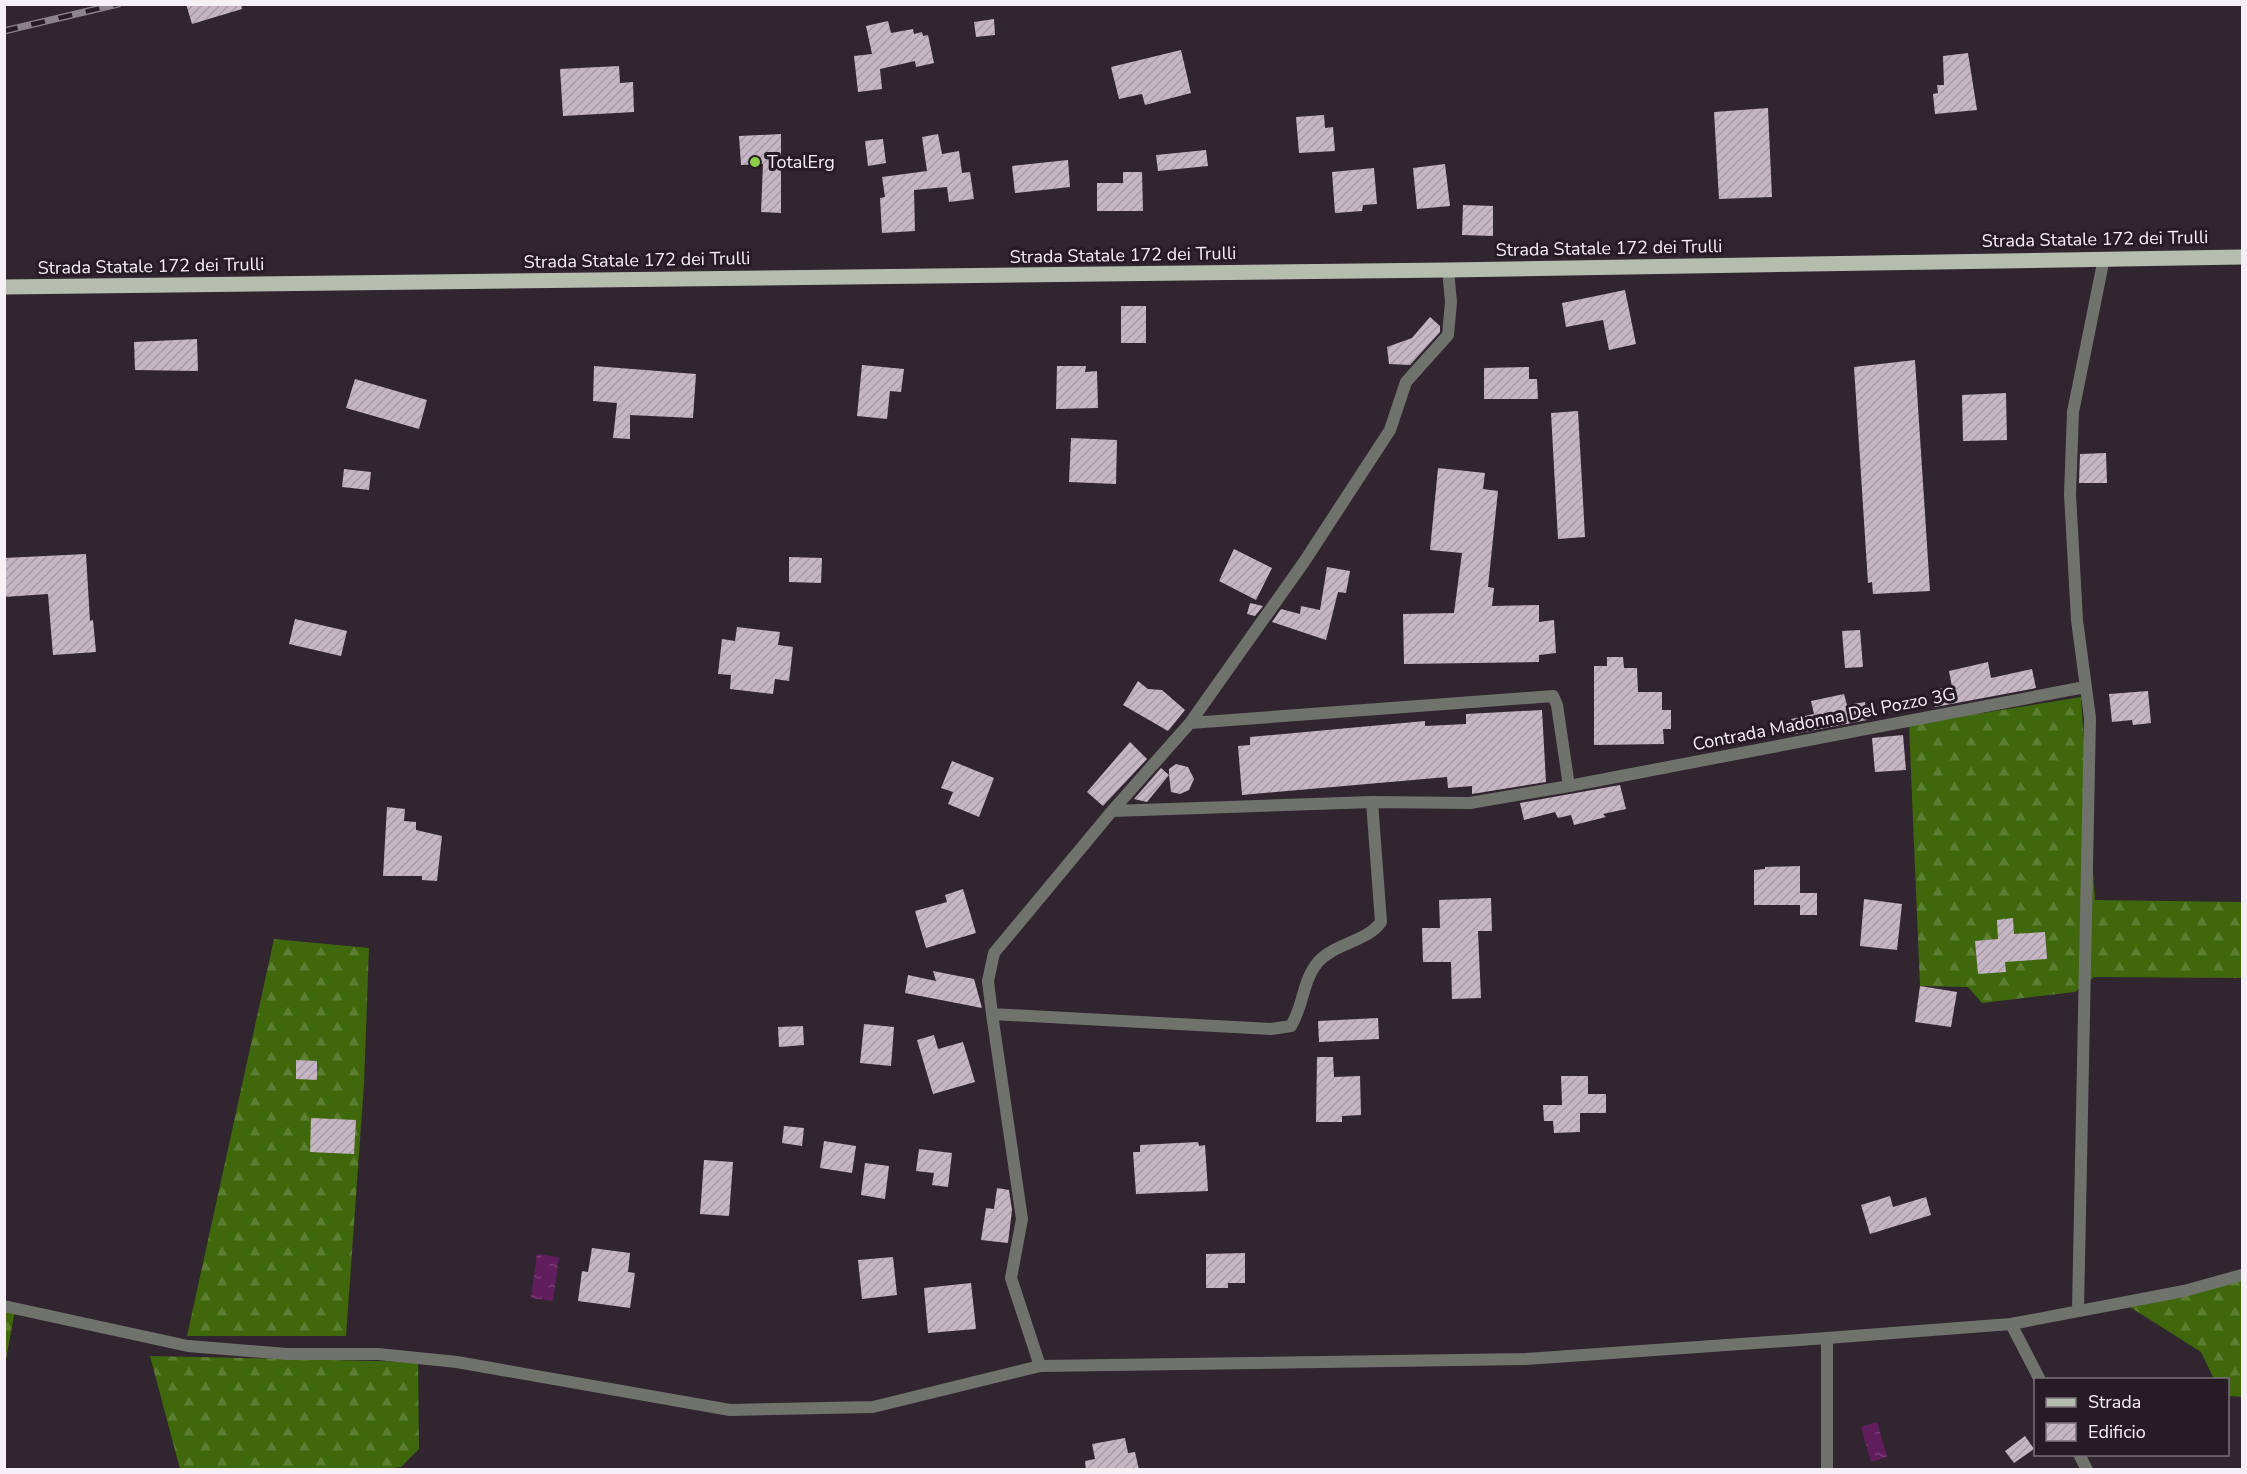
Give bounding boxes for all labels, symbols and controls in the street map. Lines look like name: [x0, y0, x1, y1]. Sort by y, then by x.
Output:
place label: TotalErg: [767, 150, 835, 174]
marker: TotalErg: [748, 155, 762, 169]
street label: Strada Statale 172 dei Trulli: [1981, 225, 2209, 253]
street label: Strada Statale 172 dei Trulli: [1495, 234, 1723, 262]
street label: Strada Statale 172 dei Trulli: [1009, 241, 1237, 269]
street label: Strada Statale 172 dei Trulli: [523, 246, 751, 274]
street label: Strada Statale 172 dei Trulli: [37, 252, 265, 280]
street label: Contrada Madonna Del Pozzo 3G: [1690, 682, 1958, 756]
legend: [2034, 1378, 2229, 1456]
text: Strada: [2088, 1390, 2141, 1414]
text: Edificio: [2088, 1420, 2146, 1444]

